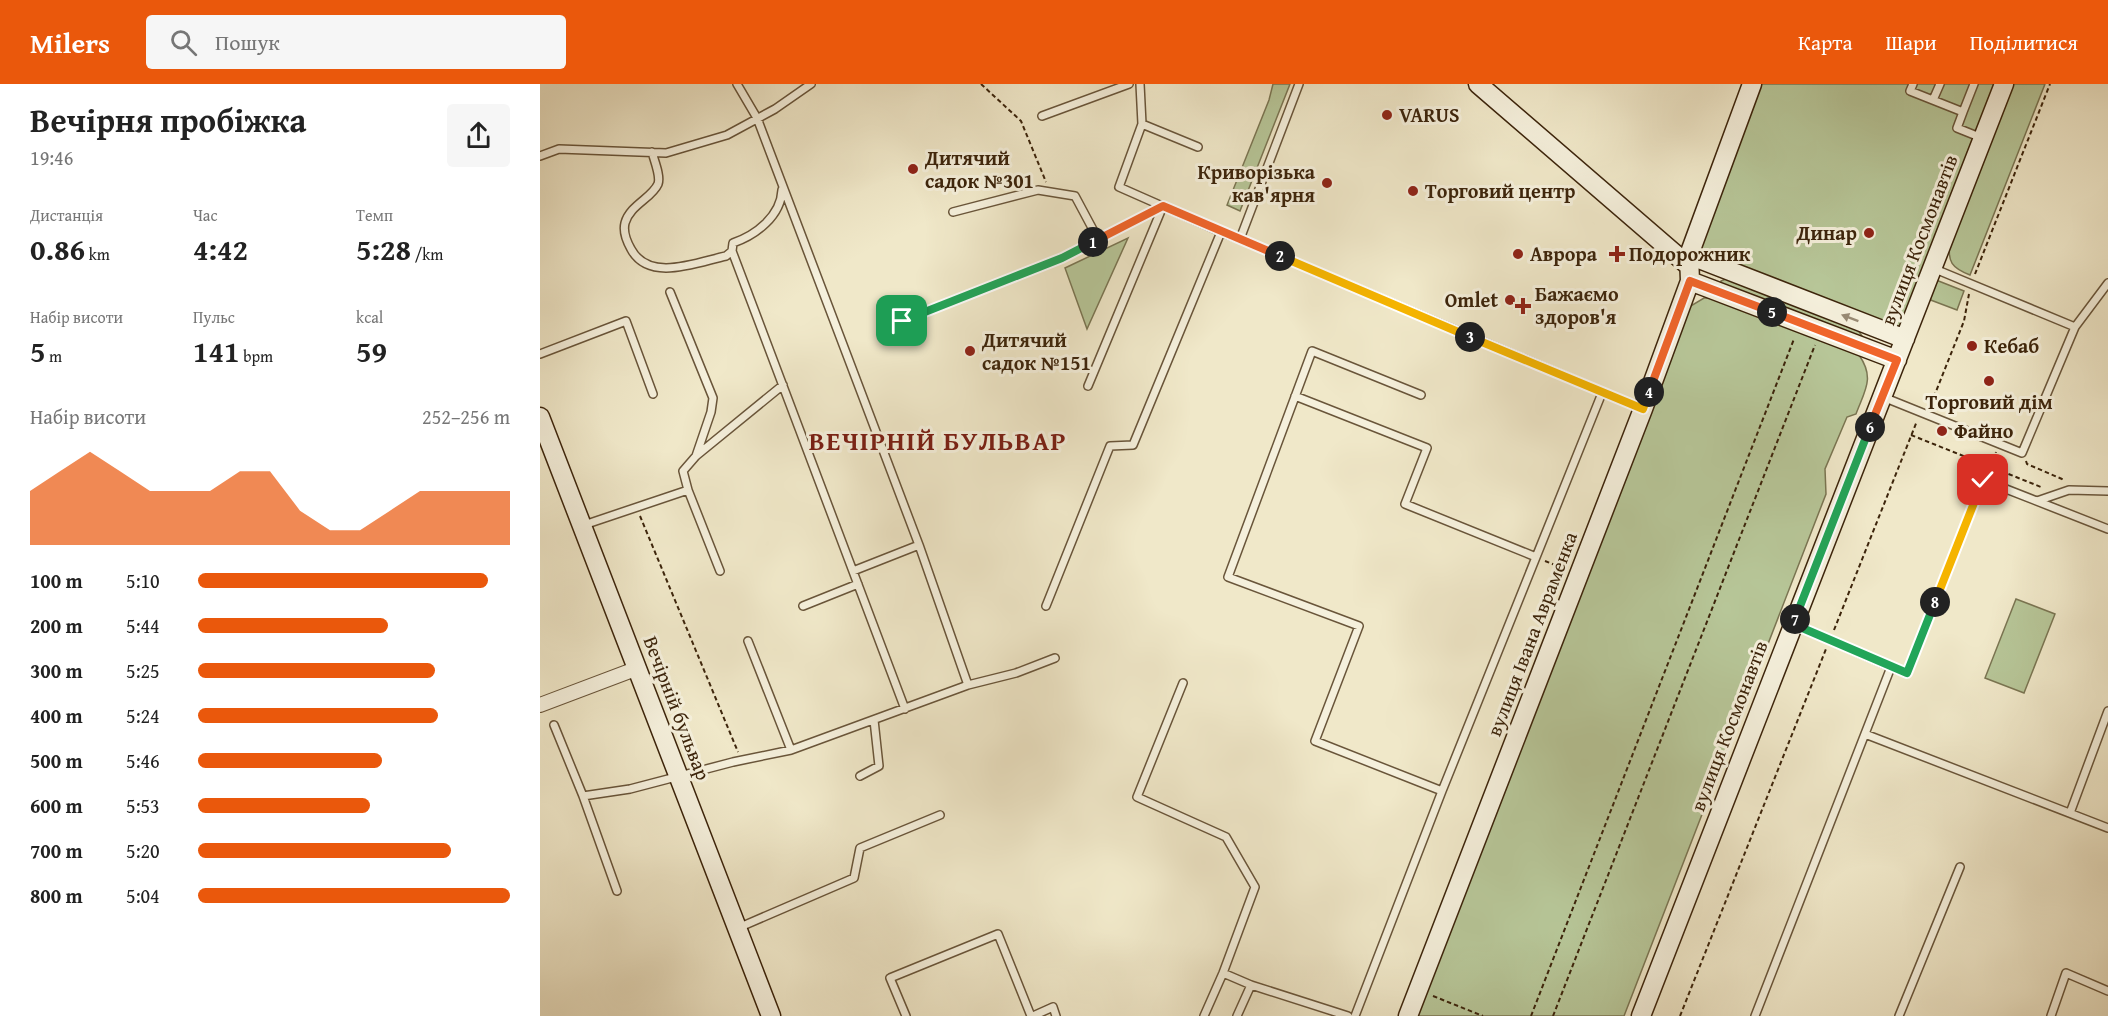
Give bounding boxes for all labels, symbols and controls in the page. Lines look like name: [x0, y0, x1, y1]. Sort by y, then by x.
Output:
search box: [146, 15, 566, 69]
text: Milers: [30, 22, 110, 63]
icon: search: [167, 26, 200, 59]
text: Пошук: [215, 26, 280, 58]
text: Карта: [1798, 27, 1852, 58]
text: Шари: [1885, 27, 1937, 58]
text: Поділитися: [1970, 27, 2078, 58]
text: Вечірня пробіжка: [30, 96, 306, 144]
place label: VARUS: [1399, 100, 1460, 129]
button: share: [447, 104, 510, 167]
marker: VARUS: [1380, 108, 1394, 122]
text: 19:46: [30, 143, 73, 172]
place label: Дитячий садок №301: [924, 143, 1034, 195]
street label: вулиця Космонавтів: [1873, 150, 1964, 329]
place label: Криворізька кав'ярня: [1197, 157, 1316, 209]
marker: Дитячий садок №301: [906, 162, 920, 176]
marker: Криворізька кав'ярня: [1320, 176, 1334, 190]
place label: Торговий центр: [1425, 176, 1575, 205]
marker: Торговий центр: [1406, 184, 1420, 198]
text: Дистанція: [30, 203, 103, 227]
text: Час: [193, 203, 217, 227]
text: Темп: [356, 203, 393, 227]
place label: Динар: [1796, 218, 1857, 247]
marker: Динар: [1862, 226, 1876, 240]
text: 0.86: [30, 227, 85, 271]
text: 4:42: [193, 227, 248, 271]
text: 5:28: [356, 227, 411, 271]
pin: 1: [1078, 227, 1108, 257]
text: 1: [1089, 230, 1097, 254]
place label: Аврора: [1530, 239, 1598, 268]
place label: Подорожник: [1629, 239, 1751, 268]
pin: 2: [1265, 241, 1295, 271]
text: km: [85, 242, 110, 266]
text: /km: [411, 242, 443, 266]
text: 2: [1276, 244, 1284, 268]
marker: Аврора: [1511, 247, 1525, 261]
marker: Подорожник: [1610, 247, 1624, 261]
place label: Бажаємо здоров'я: [1535, 279, 1619, 331]
place label: Omlet: [1445, 285, 1498, 314]
marker: Omlet: [1503, 293, 1517, 307]
pin: [876, 295, 927, 346]
pin: 5: [1757, 297, 1787, 327]
marker: Бажаємо здоров'я: [1516, 299, 1530, 313]
text: 5: [1768, 300, 1776, 324]
icon: arrive: [885, 304, 918, 337]
text: Набір висоти: [30, 305, 123, 329]
text: Пульс: [193, 305, 235, 329]
text: kcal: [356, 305, 383, 329]
one-way arrow: [1841, 313, 1859, 322]
pin: 3: [1455, 322, 1485, 352]
place label: Дитячий садок №151: [981, 325, 1091, 377]
text: 3: [1466, 325, 1474, 349]
text: 5: [30, 329, 46, 373]
text: 141: [193, 329, 240, 373]
text: 59: [356, 329, 387, 373]
place label: Кебаб: [1984, 331, 2039, 360]
marker: Кебаб: [1965, 339, 1979, 353]
text: m: [46, 344, 62, 368]
text: bpm: [240, 344, 273, 368]
marker: Дитячий садок №151: [963, 344, 977, 358]
marker: Торговий дім: [1982, 374, 1996, 388]
pin: 4: [1634, 377, 1664, 407]
text: 4: [1645, 380, 1653, 404]
place label: Торговий дім: [1926, 387, 2052, 416]
text: Набір висоти: [30, 402, 146, 431]
text: 252–256 m: [422, 402, 510, 431]
pin: 6: [1855, 412, 1885, 442]
text: 6: [1866, 415, 1874, 439]
place label: Файно: [1954, 416, 2014, 445]
district label: ВЕЧІРНІЙ БУЛЬВАР: [809, 421, 1067, 460]
marker: Файно: [1935, 424, 1949, 438]
pin: [1957, 454, 2008, 505]
icon: check: [1966, 463, 1999, 496]
street label: вулиця Івана Авраменка: [1479, 527, 1584, 740]
text: 100 m: [30, 566, 83, 595]
text: 5:10: [126, 566, 160, 595]
pin: 8: [1920, 587, 1950, 617]
text: 8: [1931, 590, 1939, 614]
pin: 7: [1780, 604, 1810, 634]
text: 7: [1791, 607, 1799, 631]
text: 200 m: [30, 611, 83, 640]
text: 5:44: [126, 611, 160, 640]
street label: Вечірній бульвар: [637, 632, 718, 784]
street label: вулиця Космонавтів: [1683, 636, 1774, 815]
text: 300 m: [30, 656, 83, 685]
text: 5:25: [126, 656, 160, 685]
text: 400 m: [30, 701, 83, 730]
text: 5:24: [126, 701, 160, 730]
text: 500 m: [30, 746, 83, 775]
text: 5:46: [126, 746, 160, 775]
text: 600 m: [30, 791, 83, 820]
text: 5:53: [126, 791, 160, 820]
text: 700 m: [30, 836, 83, 865]
text: 5:20: [126, 836, 160, 865]
text: 800 m: [30, 881, 83, 910]
text: 5:04: [126, 881, 160, 910]

